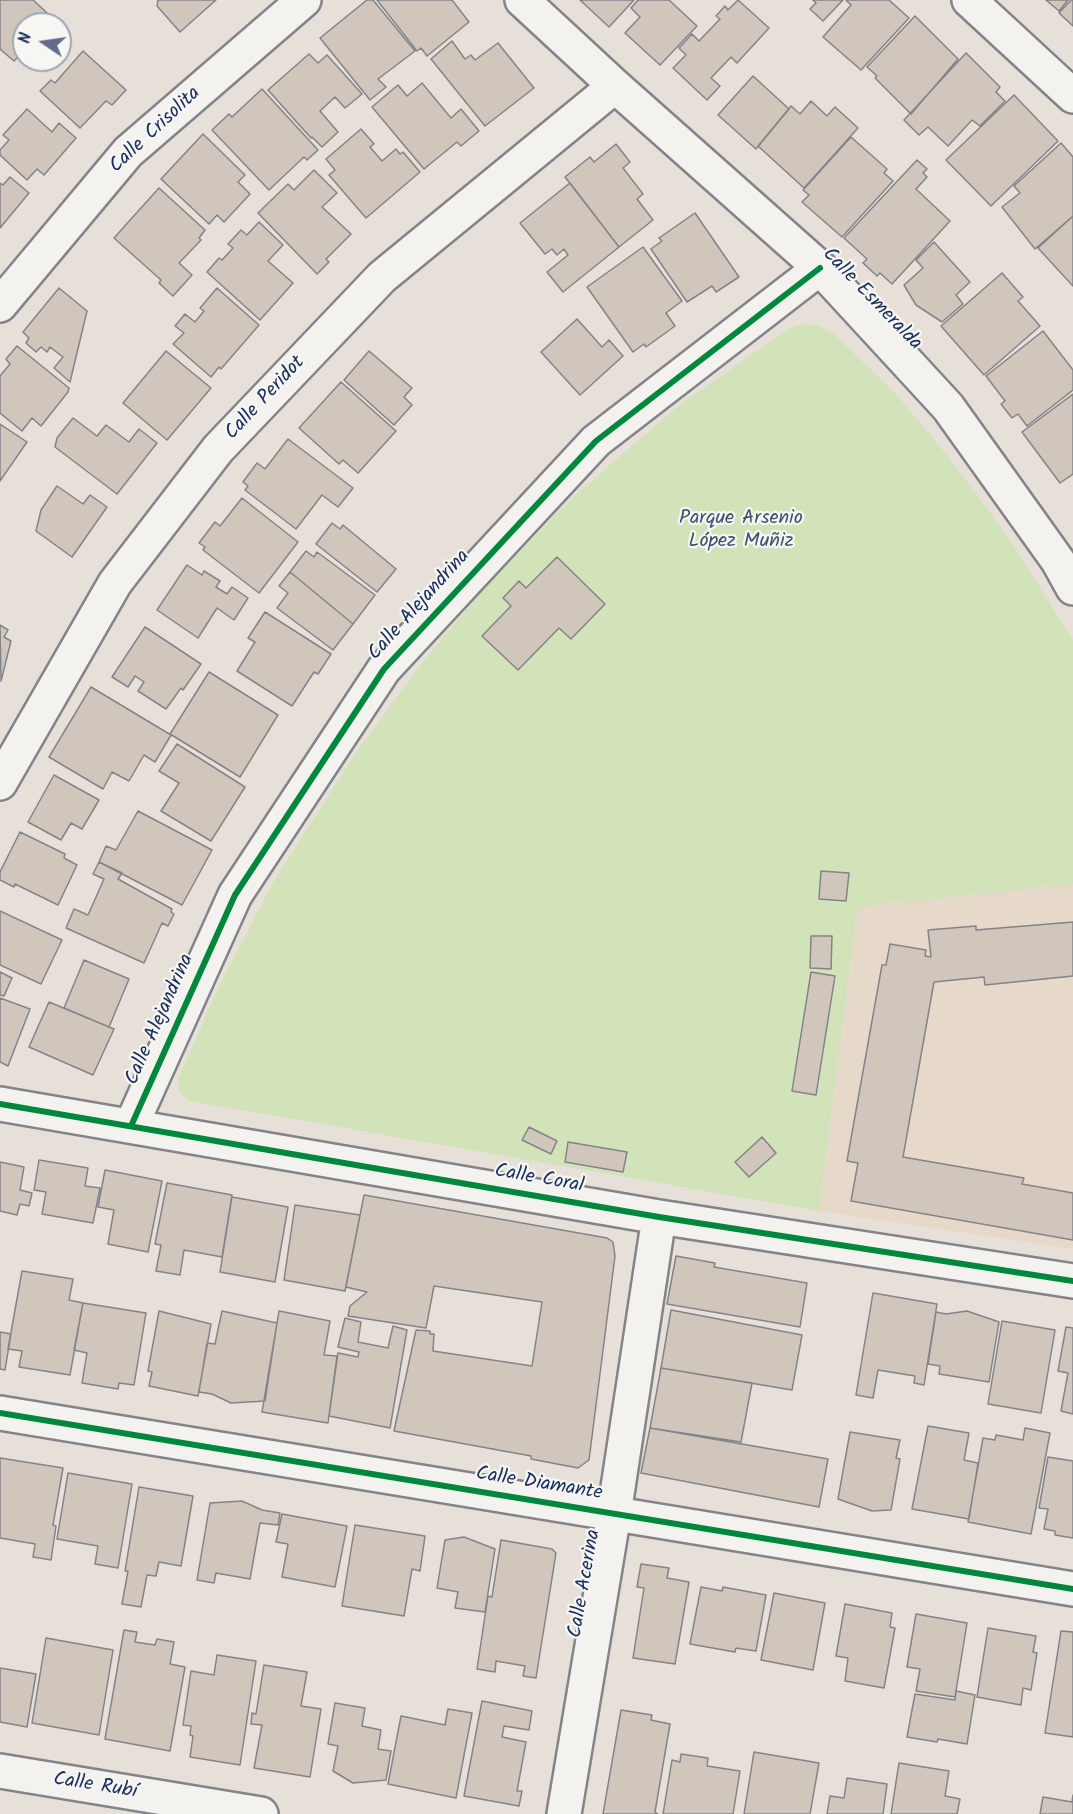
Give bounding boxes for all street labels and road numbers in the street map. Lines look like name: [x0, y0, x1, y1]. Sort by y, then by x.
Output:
street label: Calle Crisolita: [105, 83, 207, 179]
street label: Calle Esmeralda: [816, 244, 926, 356]
street label: Calle Peridot: [221, 352, 311, 446]
street label: Calle Alejandrina: [364, 546, 476, 666]
street label: Calle Alejandrina: [121, 951, 201, 1089]
street label: Calle Coral: [493, 1160, 585, 1200]
street label: Calle Diamante: [474, 1463, 604, 1507]
street label: Calle Acerina: [565, 1528, 607, 1640]
street label: Calle Rubí: [51, 1769, 139, 1805]

